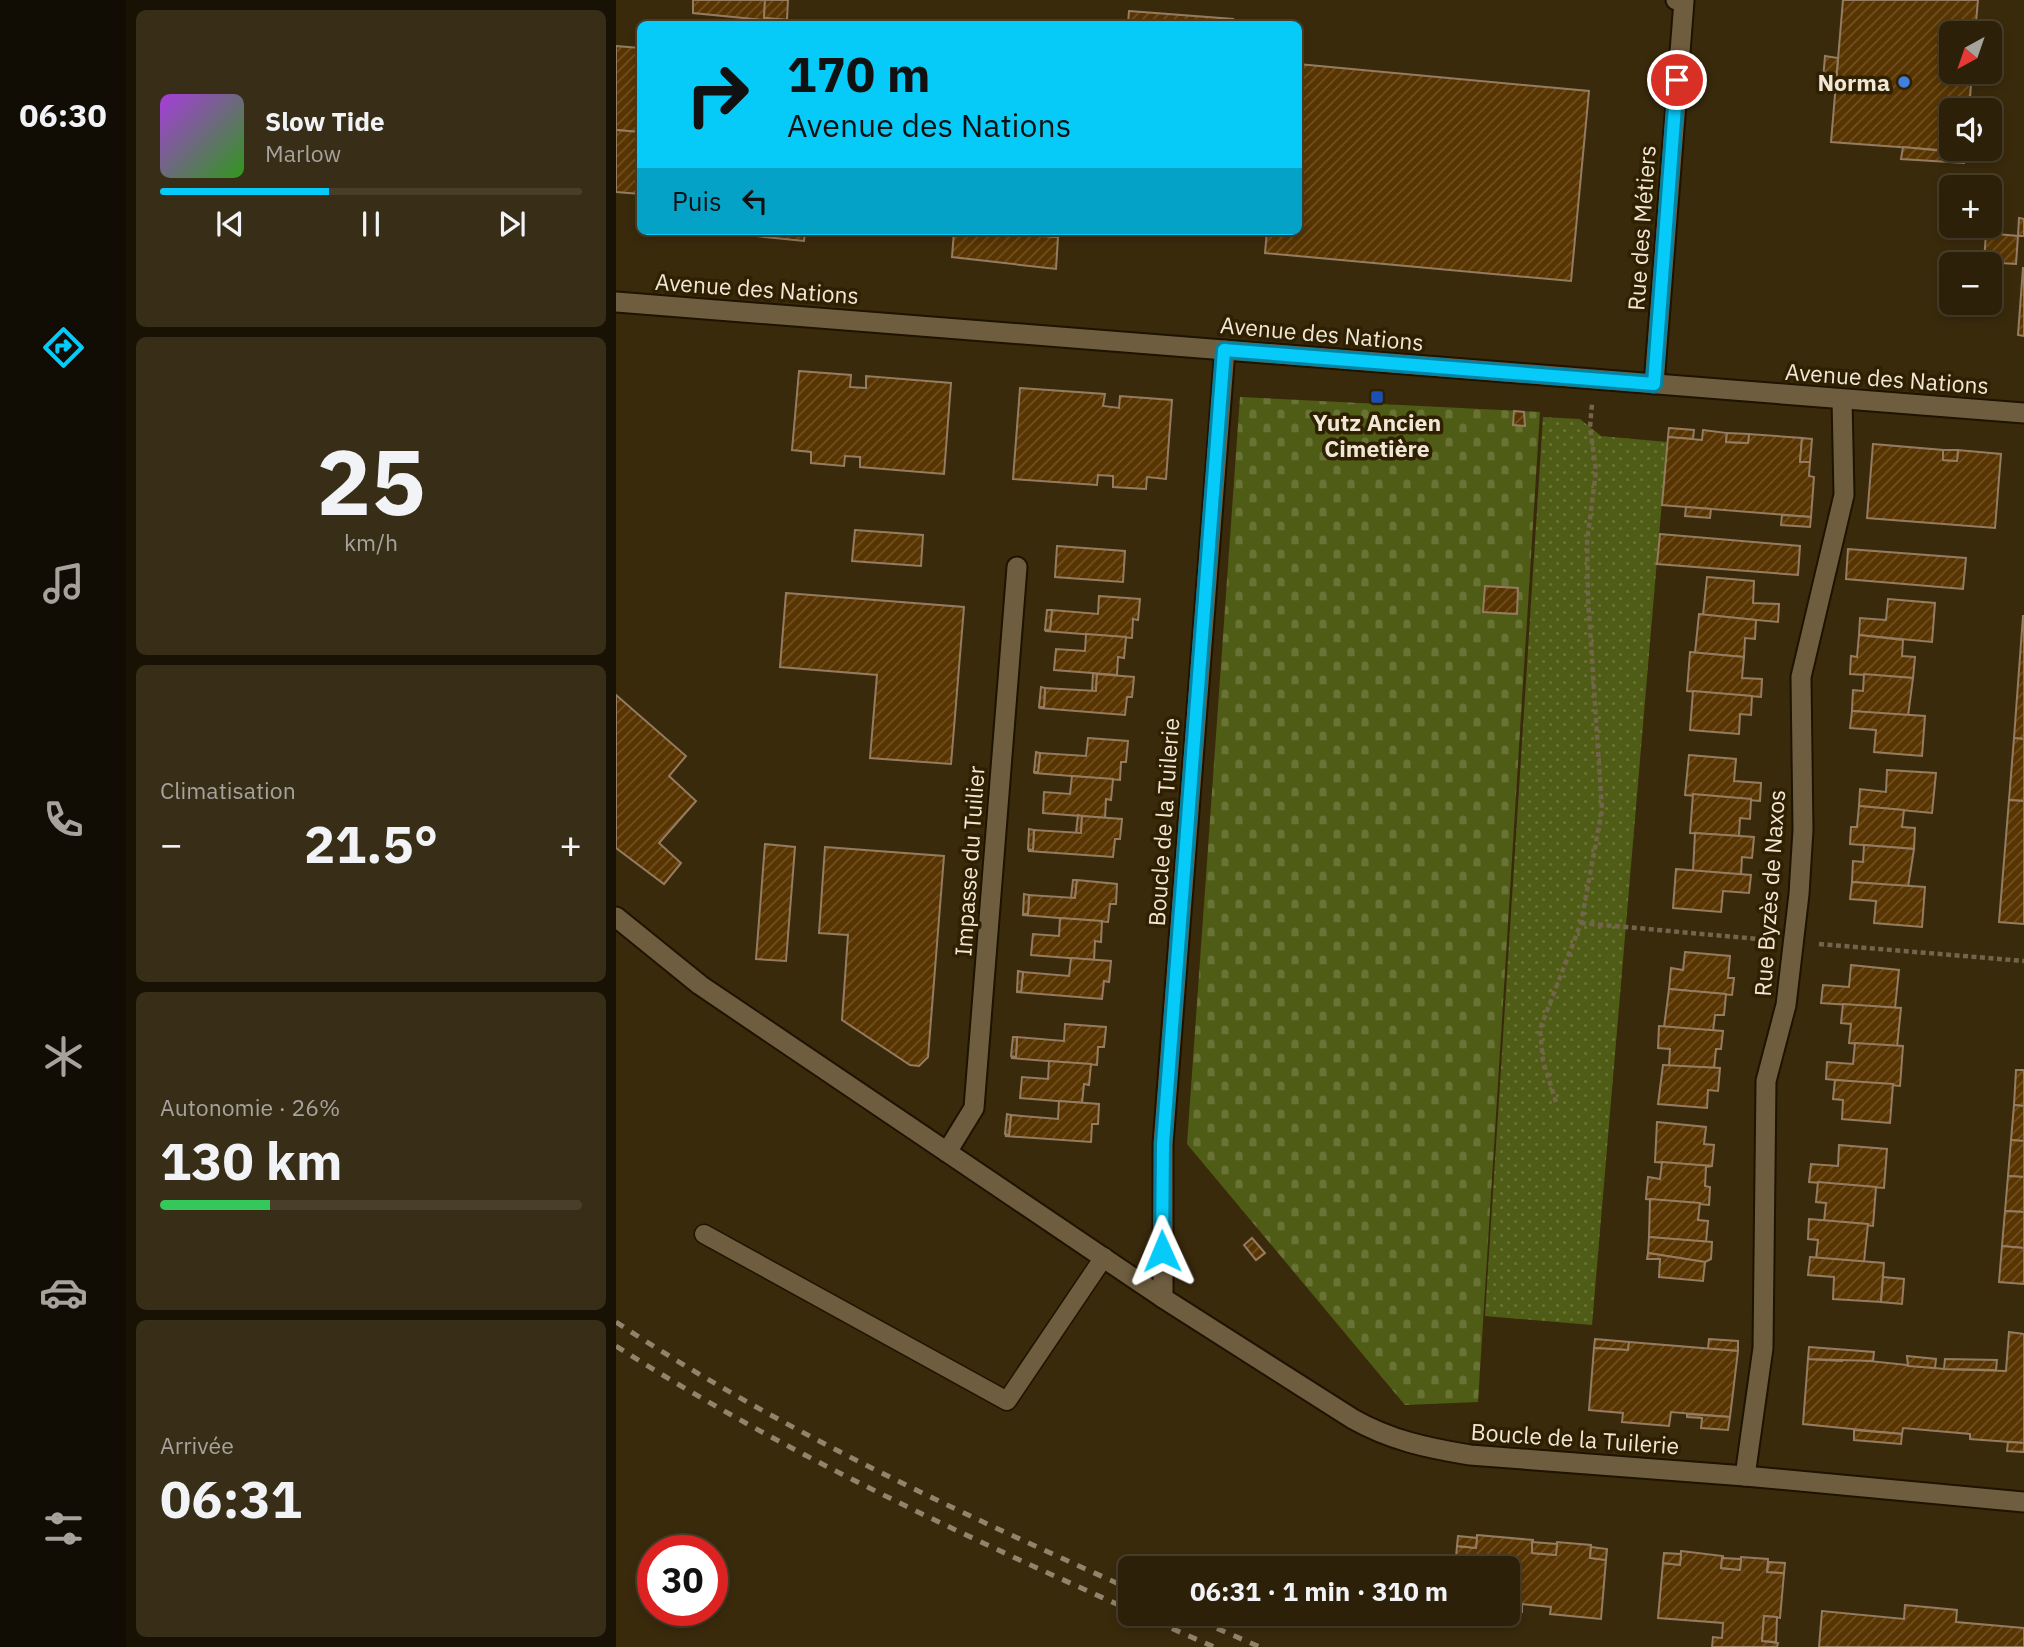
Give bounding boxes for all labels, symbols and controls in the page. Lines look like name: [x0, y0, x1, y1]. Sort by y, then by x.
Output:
north arrow: [1939, 21, 2002, 84]
map controls: [1939, 21, 2002, 315]
text: 170 m: [787, 42, 931, 105]
icon: right: [672, 49, 763, 140]
pin: [1647, 50, 1707, 110]
icon: arrive: [1658, 61, 1696, 99]
place label: Norma: [1817, 67, 1890, 97]
marker: Norma: [1896, 74, 1912, 90]
text: 06:30: [19, 94, 107, 136]
button: sound: [1939, 98, 2002, 161]
text: Slow Tide: [265, 104, 385, 138]
text: Avenue des Nations: [787, 104, 1071, 146]
text: Marlow: [265, 138, 341, 168]
street label: Rue des Métiers: [1620, 144, 1662, 312]
button: +: [1939, 175, 2002, 238]
icon: left: [736, 182, 774, 220]
text: Puis: [672, 184, 722, 218]
icon: previous: [211, 205, 249, 243]
icon: pause: [352, 205, 390, 243]
icon: next: [493, 205, 531, 243]
button: −: [1939, 252, 2002, 315]
street label: Avenue des Nations: [654, 266, 860, 310]
street label: Avenue des Nations: [1219, 309, 1425, 357]
icon: directions: [39, 323, 88, 372]
street label: Avenue des Nations: [1784, 356, 1990, 400]
marker: Yutz Ancien Cimetière: [1369, 389, 1385, 405]
place label: Yutz Ancien Cimetière: [1313, 407, 1441, 463]
text: 25: [316, 422, 426, 540]
text: km/h: [344, 527, 398, 557]
icon: music: [39, 559, 88, 608]
street label: Boucle de la Tuilerie: [1141, 717, 1185, 927]
street label: Impasse du Tuilier: [947, 764, 991, 957]
text: Climatisation: [160, 775, 296, 805]
street label: Rue Byzès de Naxos: [1747, 789, 1791, 997]
icon: phone: [39, 795, 88, 844]
text: 21.5°: [304, 810, 438, 877]
text: −: [160, 819, 183, 868]
text: +: [559, 819, 582, 868]
icon: climate: [39, 1032, 88, 1081]
text: Autonomie · 26%: [160, 1092, 340, 1122]
text: 130 km: [160, 1127, 342, 1194]
position arrow: [1125, 1214, 1199, 1288]
icon: car: [39, 1268, 88, 1317]
street label: Boucle de la Tuilerie: [1470, 1416, 1680, 1460]
text: Arrivée: [160, 1430, 234, 1460]
text: 06:31: [160, 1465, 302, 1532]
icon: filters: [39, 1504, 88, 1553]
speed limit sign: 30: [637, 1535, 728, 1626]
text: 06:31 · 1 min · 310 m: [1190, 1574, 1448, 1608]

